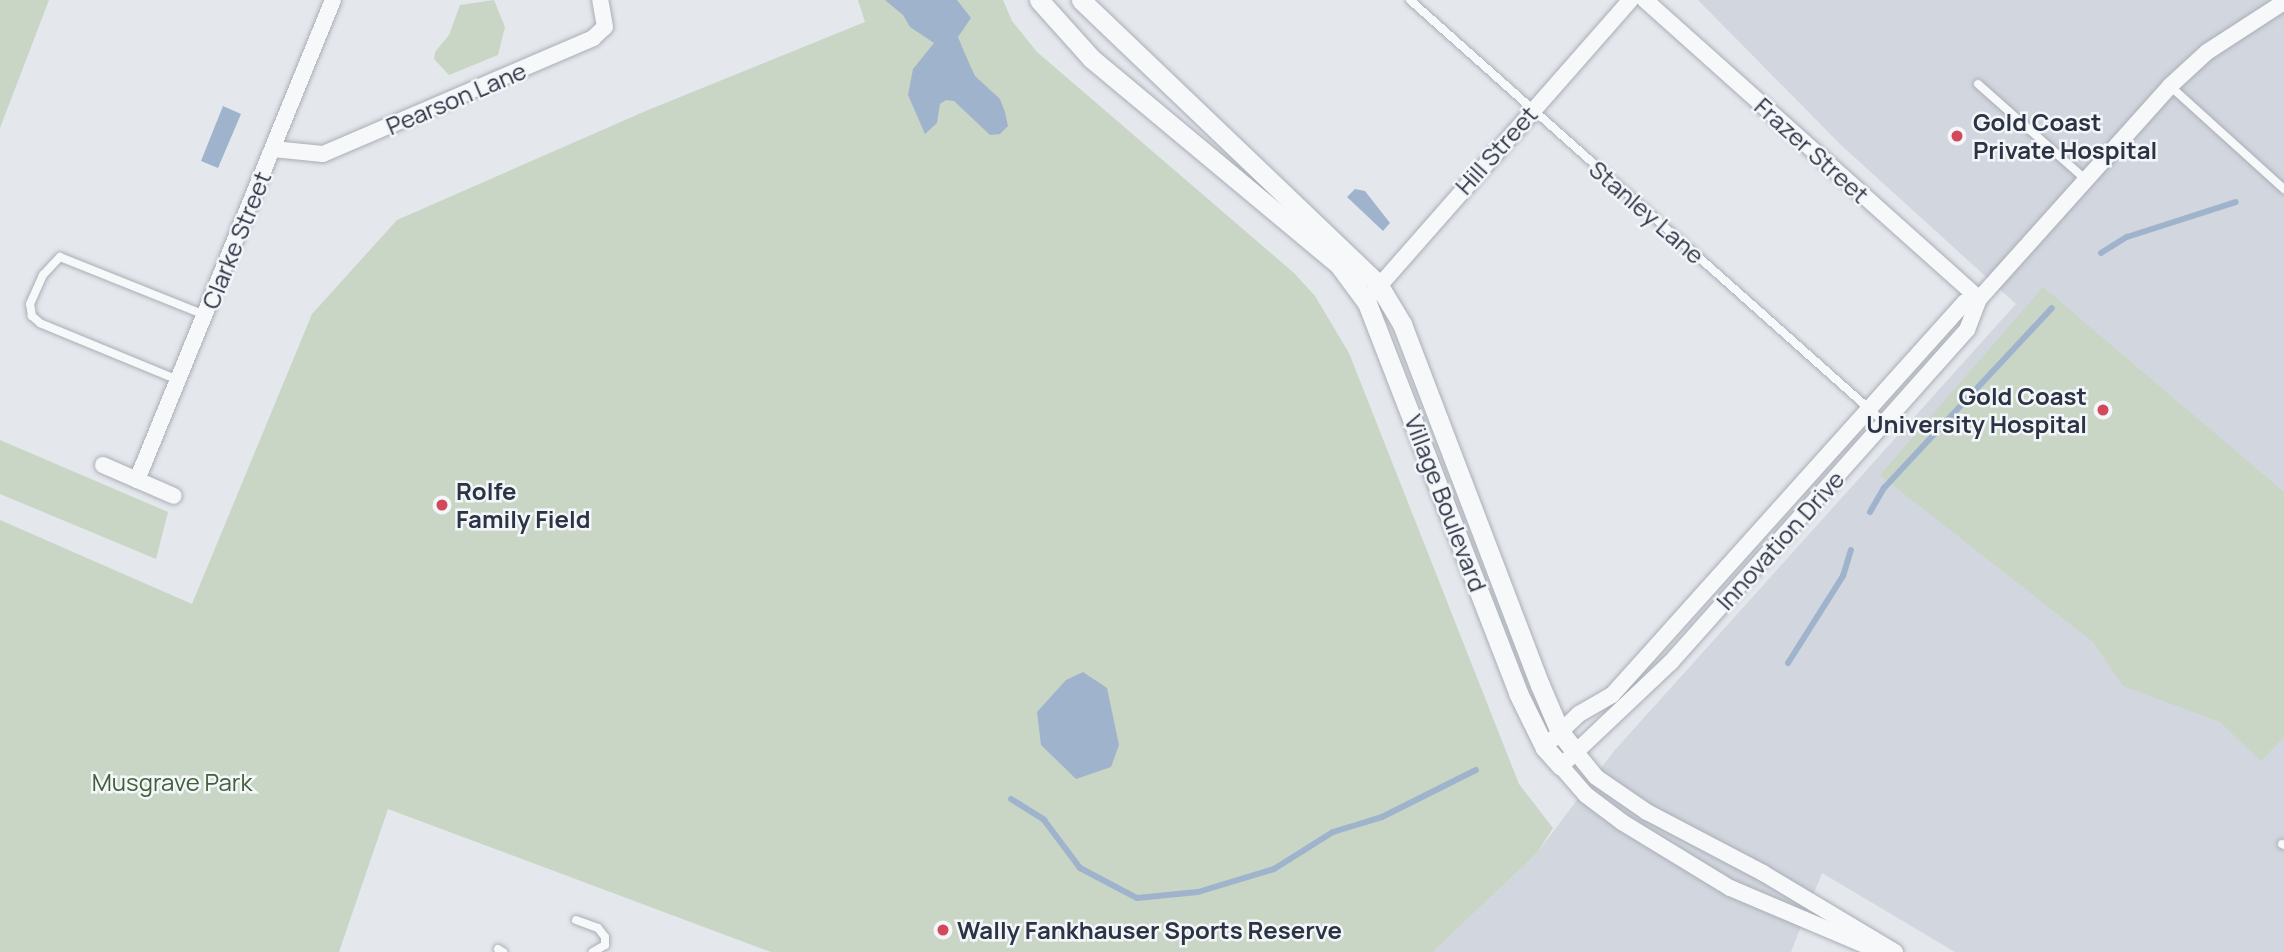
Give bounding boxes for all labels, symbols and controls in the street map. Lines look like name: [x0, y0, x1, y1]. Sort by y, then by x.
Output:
street label: Pearson Lane: [382, 56, 530, 140]
street label: Frazer Street: [1749, 91, 1875, 209]
street label: Hill Street: [1449, 100, 1543, 200]
place label: Gold Coast Private Hospital: [1973, 108, 2157, 164]
marker: Gold Coast Private Hospital: [1947, 126, 1967, 146]
street label: Stanley Lane: [1584, 154, 1710, 270]
street label: Clarke Street: [195, 167, 277, 313]
place label: Gold Coast University Hospital: [1866, 382, 2087, 438]
marker: Gold Coast University Hospital: [2093, 400, 2113, 420]
street label: Village Boulevard: [1399, 411, 1493, 595]
street label: Innovation Drive: [1710, 465, 1850, 615]
place label: Rolfe Family Field: [456, 477, 590, 533]
marker: Rolfe Family Field: [434, 497, 450, 513]
park label: Musgrave Park: [92, 768, 252, 796]
place label: Wally Fankhauser Sports Reserve: [957, 916, 1342, 944]
marker: Wally Fankhauser Sports Reserve: [935, 922, 951, 938]

